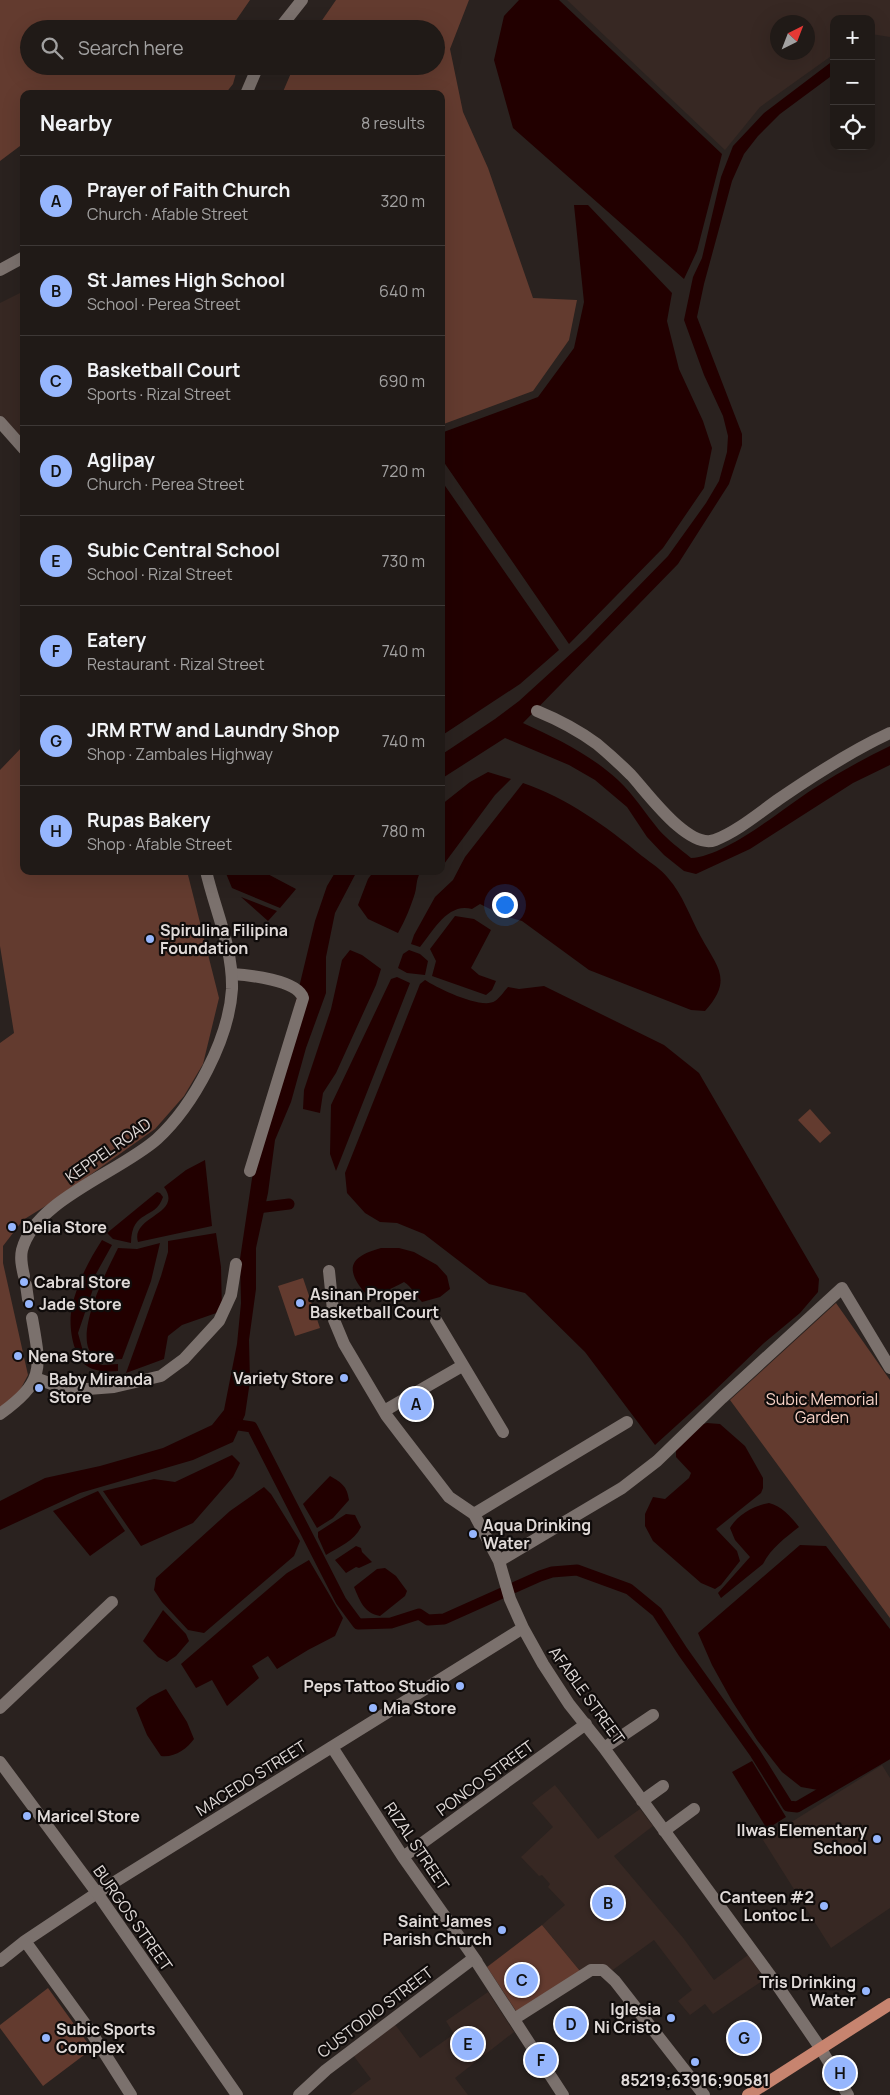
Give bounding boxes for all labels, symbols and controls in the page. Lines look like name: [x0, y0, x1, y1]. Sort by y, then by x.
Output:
north arrow: [770, 15, 815, 60]
map controls: [830, 15, 875, 150]
button: +: [830, 15, 875, 60]
search box: [20, 20, 445, 75]
icon: search: [38, 34, 66, 62]
text: Search here: [78, 35, 184, 61]
button: −: [830, 60, 875, 105]
button: locate: [830, 105, 875, 150]
text: Nearby: [40, 109, 112, 137]
text: 8 results: [361, 112, 425, 134]
text: Prayer of Faith Church: [87, 177, 290, 203]
text: A: [51, 190, 61, 212]
text: 320 m: [381, 190, 425, 212]
text: Church · Afable Street: [87, 203, 248, 225]
text: St James High School: [87, 267, 285, 293]
text: B: [51, 280, 61, 302]
text: 640 m: [379, 280, 425, 302]
text: School · Perea Street: [87, 293, 241, 315]
text: Basketball Court: [87, 357, 241, 383]
text: C: [50, 370, 62, 392]
text: 690 m: [379, 370, 425, 392]
text: Sports · Rizal Street: [87, 383, 231, 405]
text: Aglipay: [87, 447, 155, 473]
text: D: [50, 460, 62, 482]
text: 720 m: [381, 460, 425, 482]
text: Church · Perea Street: [87, 473, 244, 495]
text: Subic Central School: [87, 537, 280, 563]
text: E: [51, 550, 61, 572]
text: 730 m: [382, 550, 425, 572]
text: School · Rizal Street: [87, 563, 233, 585]
text: Eatery: [87, 627, 146, 653]
text: F: [52, 640, 60, 662]
text: 740 m: [382, 640, 425, 662]
text: Restaurant · Rizal Street: [87, 653, 265, 675]
text: JRM RTW and Laundry Shop: [87, 717, 340, 743]
text: G: [50, 730, 62, 752]
text: 740 m: [382, 730, 425, 752]
text: Shop · Zambales Highway: [87, 743, 273, 765]
text: Rupas Bakery: [87, 807, 210, 833]
text: H: [50, 820, 62, 842]
text: 780 m: [381, 820, 425, 842]
text: Shop · Afable Street: [87, 833, 232, 855]
your location: [492, 892, 518, 918]
place label: Spirulina Filipina Foundation: [160, 919, 288, 959]
marker: Spirulina Filipina Foundation: [144, 933, 156, 945]
street label: KEPPEL ROAD: [61, 1112, 155, 1188]
place label: Delia Store: [22, 1216, 107, 1238]
marker: Delia Store: [6, 1221, 18, 1233]
place label: Cabral Store: [34, 1271, 131, 1293]
marker: Cabral Store: [18, 1276, 30, 1288]
place label: Asinan Proper Basketball Court: [310, 1283, 439, 1323]
place label: Jade Store: [39, 1293, 122, 1315]
marker: Asinan Proper Basketball Court: [294, 1297, 306, 1309]
marker: Jade Store: [23, 1298, 35, 1310]
place label: Nena Store: [28, 1345, 114, 1367]
marker: Nena Store: [12, 1350, 24, 1362]
place label: Variety Store: [233, 1367, 334, 1389]
place label: Baby Miranda Store: [49, 1368, 152, 1408]
marker: Variety Store: [338, 1372, 350, 1384]
marker: Baby Miranda Store: [33, 1382, 45, 1394]
pin: A: [400, 1385, 432, 1423]
park label: Subic Memorial Garden: [766, 1388, 878, 1428]
place label: Aqua Drinking Water: [483, 1514, 591, 1554]
marker: Aqua Drinking Water: [467, 1528, 479, 1540]
street label: AFABLE STREET: [544, 1642, 630, 1749]
place label: Peps Tattoo Studio: [304, 1675, 450, 1697]
marker: Peps Tattoo Studio: [454, 1680, 466, 1692]
place label: Mia Store: [383, 1697, 457, 1719]
marker: Mia Store: [367, 1702, 379, 1714]
street label: MACEDO STREET: [191, 1735, 311, 1821]
street label: PONCO STREET: [432, 1735, 539, 1821]
street label: RIZAL STREET: [379, 1798, 455, 1895]
place label: Maricel Store: [37, 1805, 140, 1827]
marker: Maricel Store: [21, 1810, 33, 1822]
place label: Ilwas Elementary School: [736, 1819, 867, 1859]
marker: Ilwas Elementary School: [871, 1833, 883, 1845]
street label: BURGOS STREET: [88, 1861, 178, 1976]
pin: B: [592, 1884, 624, 1922]
place label: Canteen #2 Lontoc L.: [720, 1886, 814, 1926]
marker: Canteen #2 Lontoc L.: [818, 1900, 830, 1912]
place label: Saint James Parish Church: [383, 1910, 492, 1950]
marker: Saint James Parish Church: [496, 1924, 508, 1936]
street label: CUSTODIO STREET: [313, 1961, 438, 2063]
pin: C: [506, 1961, 538, 1999]
place label: Tris Drinking Water: [759, 1971, 856, 2011]
marker: Tris Drinking Water: [860, 1985, 872, 1997]
place label: Iglesia Ni Cristo: [594, 1998, 661, 2038]
pin: D: [555, 2005, 587, 2043]
marker: Iglesia Ni Cristo: [665, 2012, 677, 2024]
place label: Subic Sports Complex: [56, 2018, 156, 2058]
pin: G: [728, 2019, 760, 2057]
pin: E: [452, 2025, 484, 2063]
marker: Subic Sports Complex: [40, 2032, 52, 2044]
pin: F: [525, 2041, 557, 2079]
pin: H: [824, 2054, 856, 2092]
marker: 85219;63916;90581: [689, 2056, 701, 2068]
place label: 85219;63916;90581: [620, 2069, 770, 2091]

